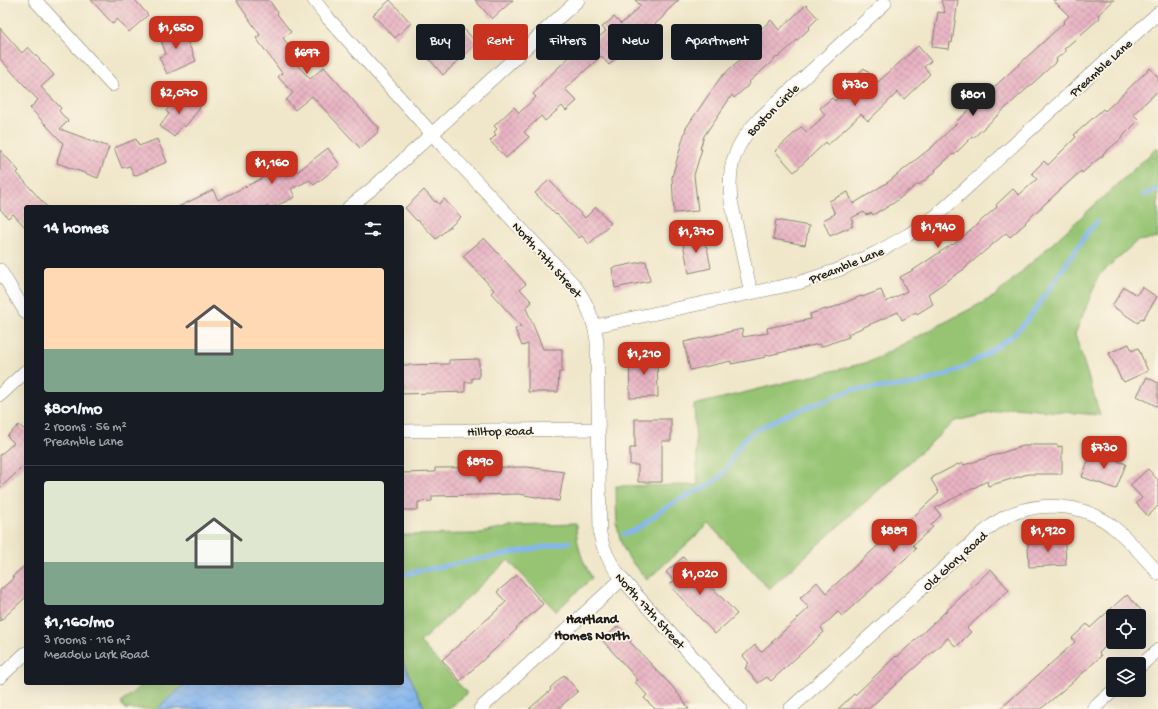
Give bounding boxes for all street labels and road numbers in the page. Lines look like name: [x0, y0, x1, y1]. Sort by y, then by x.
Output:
street label: Preamble Lane: [1066, 37, 1136, 102]
street label: Boston Circle: [744, 81, 803, 141]
street label: North 17th Street: [508, 220, 585, 303]
street label: Preamble Lane: [806, 244, 887, 289]
street label: Hilltop Road: [467, 424, 534, 441]
street label: Old Glory Road: [920, 528, 992, 595]
street label: North 17th Street: [611, 571, 688, 654]

